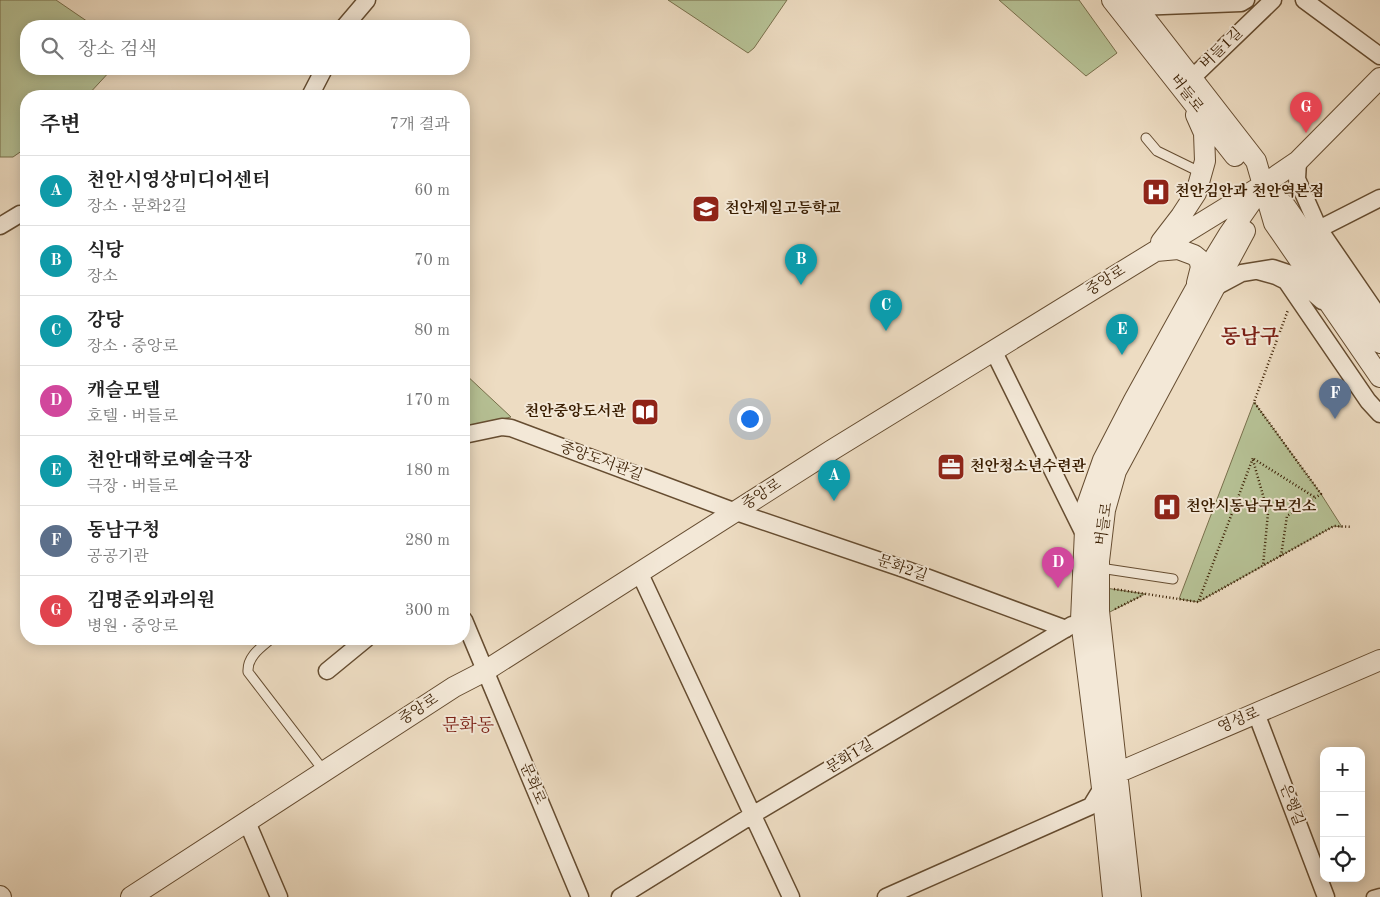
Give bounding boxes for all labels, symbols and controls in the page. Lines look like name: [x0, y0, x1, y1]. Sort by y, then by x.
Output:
search box: [20, 20, 470, 75]
street label: 버들1길: [1197, 24, 1246, 73]
icon: search: [38, 34, 66, 62]
text: 장소 검색: [78, 41, 157, 60]
street label: 버들로: [1167, 71, 1207, 116]
pin: G: [1290, 92, 1322, 133]
text: 주변: [40, 115, 81, 136]
text: 7개 결과: [390, 117, 450, 133]
text: 천안시영상미디어센터: [87, 172, 271, 191]
hospital icon: 천안김안과 천안역본점: [1141, 177, 1171, 207]
place label: 천안김안과 천안역본점: [1175, 182, 1324, 200]
text: A: [50, 183, 62, 199]
text: 60 m: [414, 183, 450, 199]
school or university icon: 천안제일고등학교: [691, 194, 721, 224]
text: 장소 · 문화2길: [87, 199, 187, 215]
place label: 천안제일고등학교: [725, 199, 841, 217]
text: 식당: [87, 242, 124, 261]
pin: B: [785, 244, 817, 285]
text: B: [50, 253, 62, 269]
text: 70 m: [414, 253, 450, 269]
street label: 중앙로: [1083, 261, 1129, 299]
text: 장소: [87, 269, 118, 285]
pin: C: [870, 290, 902, 331]
text: 강당: [87, 312, 124, 331]
pin: E: [1106, 314, 1138, 355]
text: C: [51, 323, 61, 339]
text: 80 m: [414, 323, 450, 339]
district label: 동남구: [1221, 325, 1279, 348]
text: 장소 · 중앙로: [87, 339, 178, 355]
pin: F: [1319, 378, 1351, 419]
text: 캐슬모텔: [87, 382, 160, 401]
text: D: [50, 393, 62, 409]
text: 170 m: [405, 393, 450, 409]
library icon: 천안중앙도서관: [630, 397, 660, 427]
place label: 천안중앙도서관: [525, 402, 627, 420]
your location: [737, 406, 763, 432]
text: 호텔 · 버들로: [87, 409, 178, 425]
street label: 중앙도서관길: [558, 438, 645, 484]
text: 천안대학로예술극장: [87, 452, 252, 471]
office icon: 천안청소년수련관: [936, 452, 966, 482]
place label: 천안청소년수련관: [970, 457, 1086, 475]
pin: A: [818, 460, 850, 501]
text: E: [50, 463, 62, 479]
text: 180 m: [405, 463, 450, 479]
street label: 중앙로: [739, 475, 785, 513]
text: 극장 · 버들로: [87, 479, 178, 495]
hospital icon: 천안시동남구보건소: [1152, 492, 1182, 522]
place label: 천안시동남구보건소: [1186, 497, 1317, 515]
street label: 버들로: [1092, 501, 1116, 547]
text: 동남구청: [87, 522, 160, 541]
text: F: [51, 533, 61, 549]
text: 280 m: [405, 533, 450, 549]
pin: D: [1042, 547, 1074, 588]
text: 공공기관: [87, 549, 149, 565]
street label: 문화2길: [875, 552, 930, 585]
text: 김명준외과의원: [87, 592, 215, 611]
text: G: [50, 603, 62, 619]
text: 300 m: [405, 603, 450, 619]
text: 병원 · 중앙로: [87, 619, 178, 635]
street label: 중앙로: [396, 690, 442, 728]
street label: 영성로: [1215, 704, 1262, 736]
district label: 문화동: [442, 716, 494, 735]
street label: 문화1길: [823, 735, 876, 777]
map controls: [1320, 747, 1365, 882]
button: +: [1320, 747, 1365, 792]
street label: 문화로: [517, 760, 549, 807]
street label: 은행길: [1276, 781, 1308, 828]
button: −: [1320, 792, 1365, 837]
button: locate: [1320, 837, 1365, 882]

